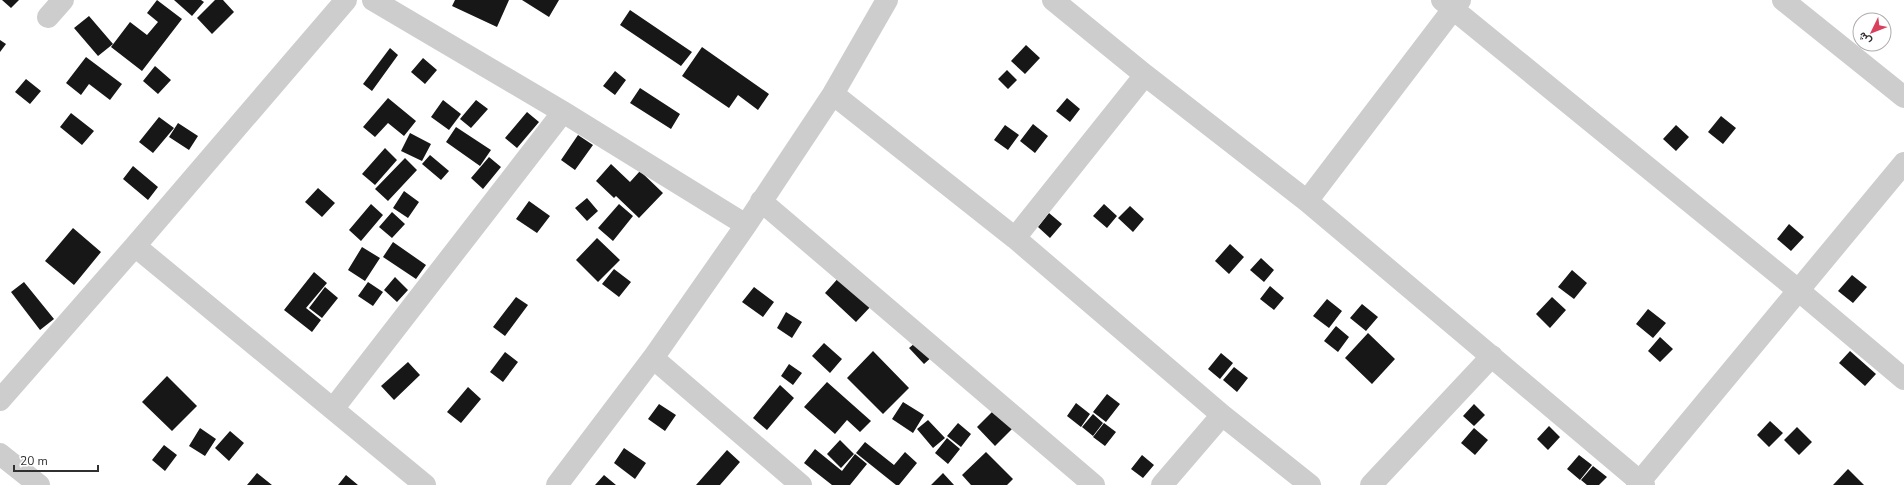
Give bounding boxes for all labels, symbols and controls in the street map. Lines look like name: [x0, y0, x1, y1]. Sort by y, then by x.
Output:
north arrow: [1852, 12, 1892, 52]
text: ش: [1855, 29, 1875, 48]
scale bar: [14, 447, 98, 473]
text: 20 m: [20, 453, 48, 469]

